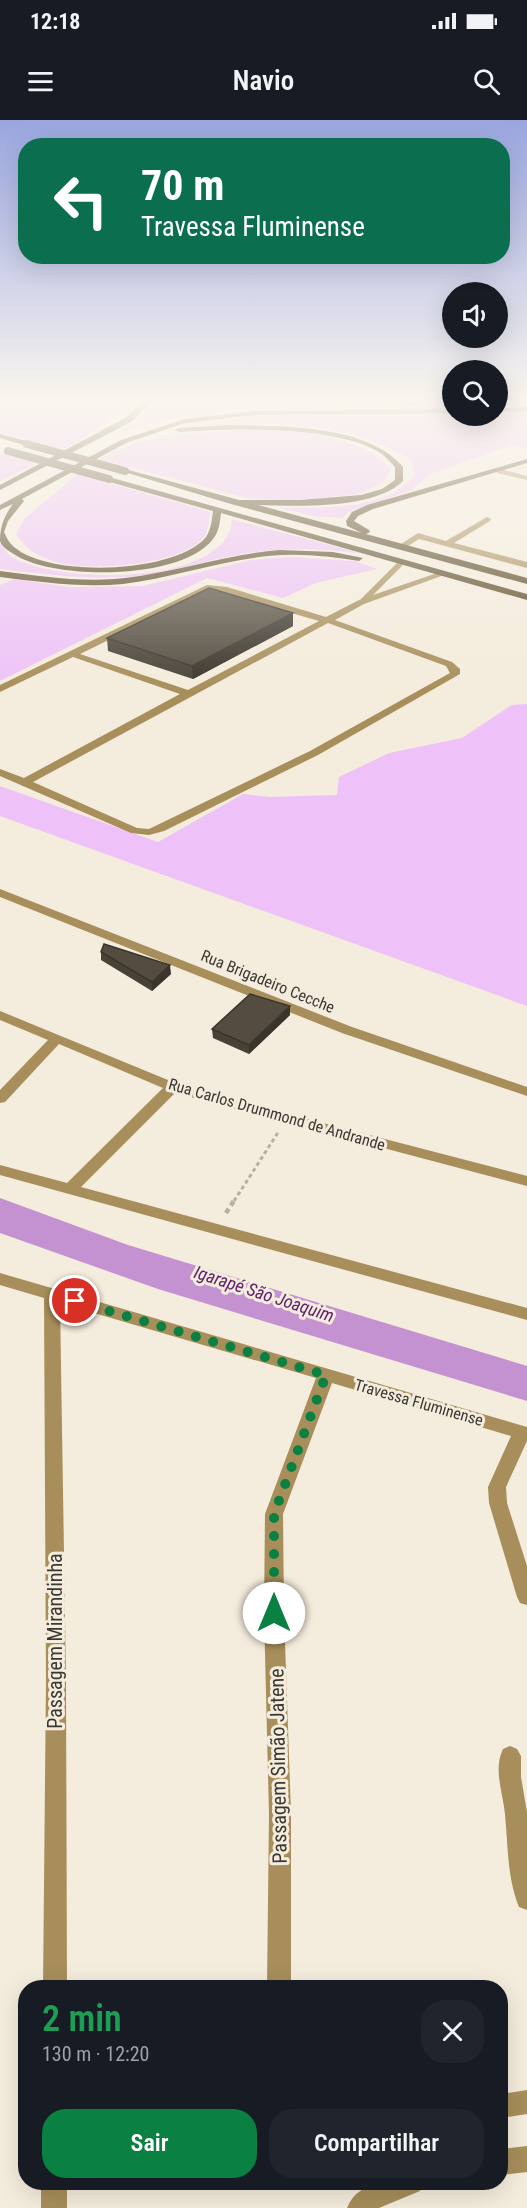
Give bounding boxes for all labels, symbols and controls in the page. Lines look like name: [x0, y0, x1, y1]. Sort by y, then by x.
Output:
text: 12:18: [30, 9, 81, 34]
icon: menu: [24, 65, 57, 98]
text: Navio: [233, 65, 294, 97]
icon: search: [470, 65, 503, 98]
text: 70 m: [141, 161, 224, 210]
icon: left: [42, 162, 120, 240]
text: Travessa Fluminense: [141, 211, 365, 243]
map controls: [442, 282, 508, 426]
button: sound: [442, 282, 508, 348]
button: search: [442, 360, 508, 426]
street label: Rua Brigadeiro Cecche: [198, 946, 337, 1017]
street label: Rua Carlos Drummond de Andrande: [166, 1074, 387, 1155]
water label: Igarapé São Joaquim: [192, 1261, 337, 1326]
pin: [49, 1275, 100, 1326]
icon: arrive: [58, 1284, 91, 1317]
street label: Travessa Fluminense: [352, 1375, 485, 1430]
street label: Passagem Mirandinha: [43, 1553, 67, 1729]
position arrow: [242, 1581, 306, 1645]
street label: Passagem Simão Jatene: [264, 1668, 292, 1864]
text: 2 min: [42, 1998, 122, 2040]
button: close: [421, 2000, 484, 2063]
text: 130 m · 12:20: [42, 2042, 149, 2066]
button: Sair: [42, 2109, 257, 2178]
button: Compartilhar: [269, 2109, 484, 2178]

